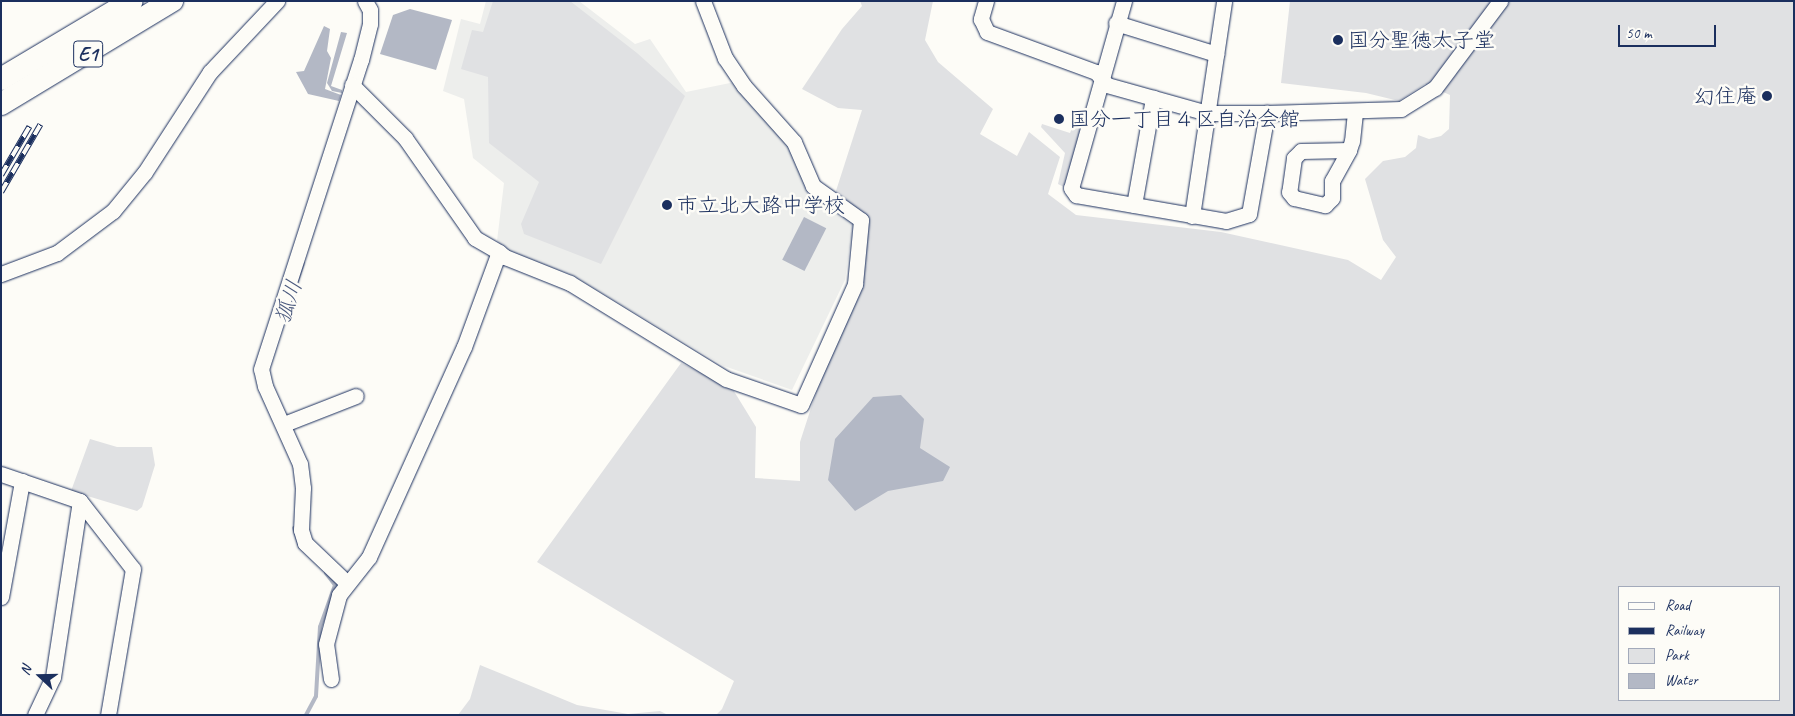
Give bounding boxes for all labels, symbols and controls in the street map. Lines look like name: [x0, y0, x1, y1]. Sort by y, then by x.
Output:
scale bar: [1620, 15, 1718, 47]
text: 50 m: [1626, 24, 1652, 43]
place label: 国分聖徳太子堂: [1348, 27, 1495, 53]
marker: 国分聖徳太子堂: [1332, 34, 1344, 46]
road number: E1: [73, 36, 103, 72]
place label: 幻住庵: [1694, 83, 1757, 109]
marker: 幻住庵: [1761, 90, 1773, 102]
place label: 国分一丁目４区自治会館: [1069, 106, 1300, 132]
marker: 国分一丁目４区自治会館: [1053, 113, 1065, 125]
place label: 市立北大路中学校: [677, 192, 845, 218]
marker: 市立北大路中学校: [661, 199, 673, 211]
water label: 狐川: [270, 277, 308, 327]
legend: [1618, 586, 1780, 701]
text: Road: [1665, 596, 1690, 615]
text: Railway: [1665, 621, 1704, 640]
text: Park: [1665, 646, 1689, 665]
north arrow: [15, 651, 65, 701]
text: N: [16, 663, 35, 678]
text: Water: [1665, 671, 1698, 690]

